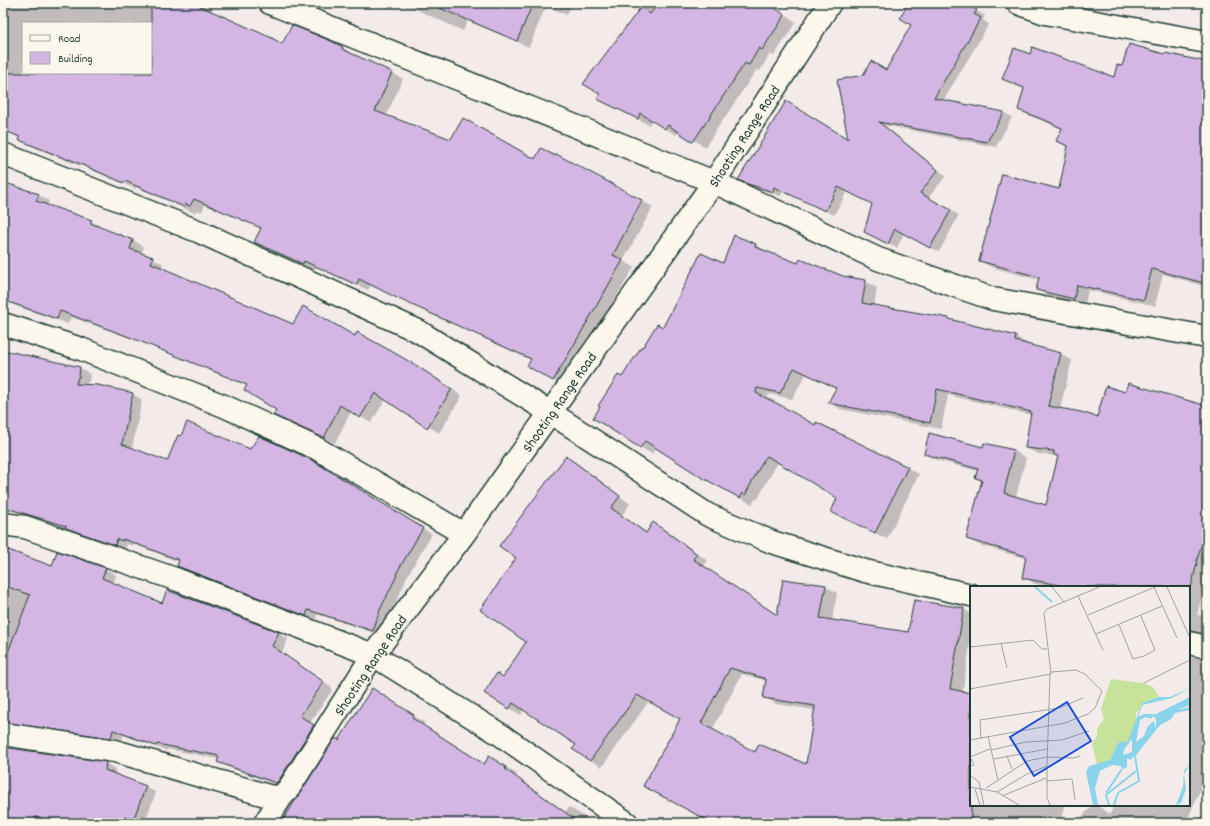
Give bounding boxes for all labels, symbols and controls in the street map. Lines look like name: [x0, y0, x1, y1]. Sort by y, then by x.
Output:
legend: [22, 22, 152, 74]
text: Road: [58, 31, 80, 48]
text: Building: [58, 51, 93, 68]
street label: Shooting Range Road: [704, 82, 787, 193]
street label: Shooting Range Road: [518, 349, 603, 458]
inset map: [970, 586, 1190, 806]
street label: Shooting Range Road: [330, 611, 414, 721]

